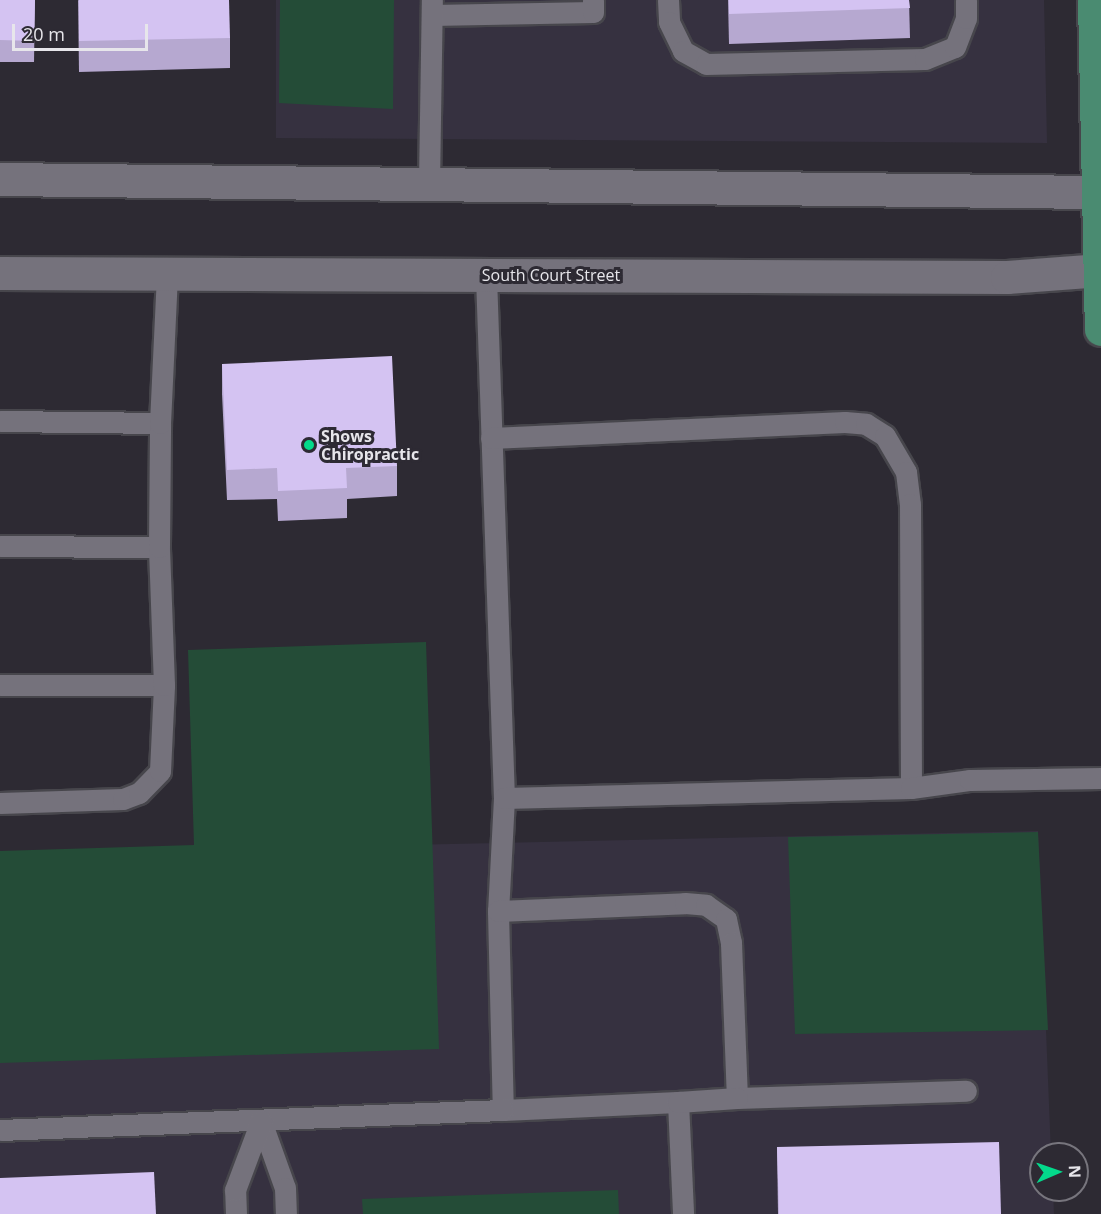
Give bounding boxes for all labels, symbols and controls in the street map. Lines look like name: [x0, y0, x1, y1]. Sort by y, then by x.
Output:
scale bar: [15, 12, 152, 50]
text: 20 m: [23, 22, 65, 46]
street label: South Court Street: [482, 265, 620, 285]
place label: Shows Chiropractic: [321, 426, 419, 464]
marker: Shows Chiropractic: [302, 438, 316, 452]
north arrow: [1029, 1142, 1089, 1202]
text: N: [1064, 1165, 1086, 1178]

